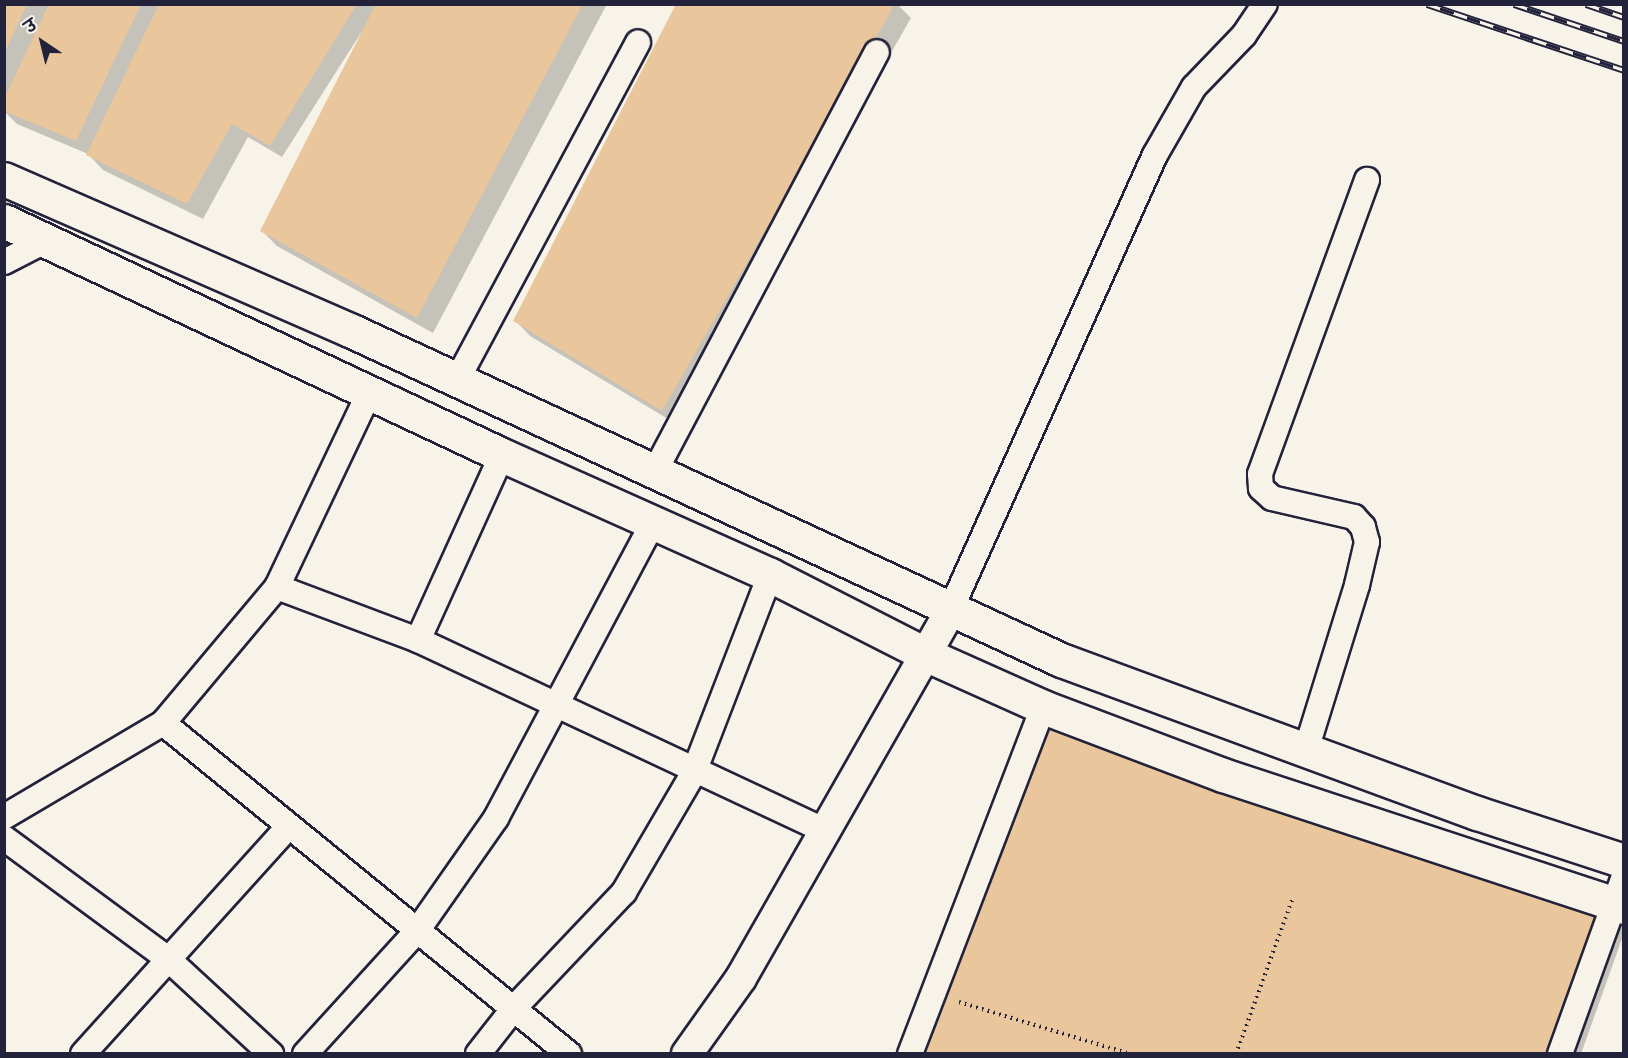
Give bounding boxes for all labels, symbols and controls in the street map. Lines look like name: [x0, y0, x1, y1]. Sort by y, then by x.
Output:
north arrow: [12, 12, 72, 72]
text: उ: [22, 16, 41, 38]

